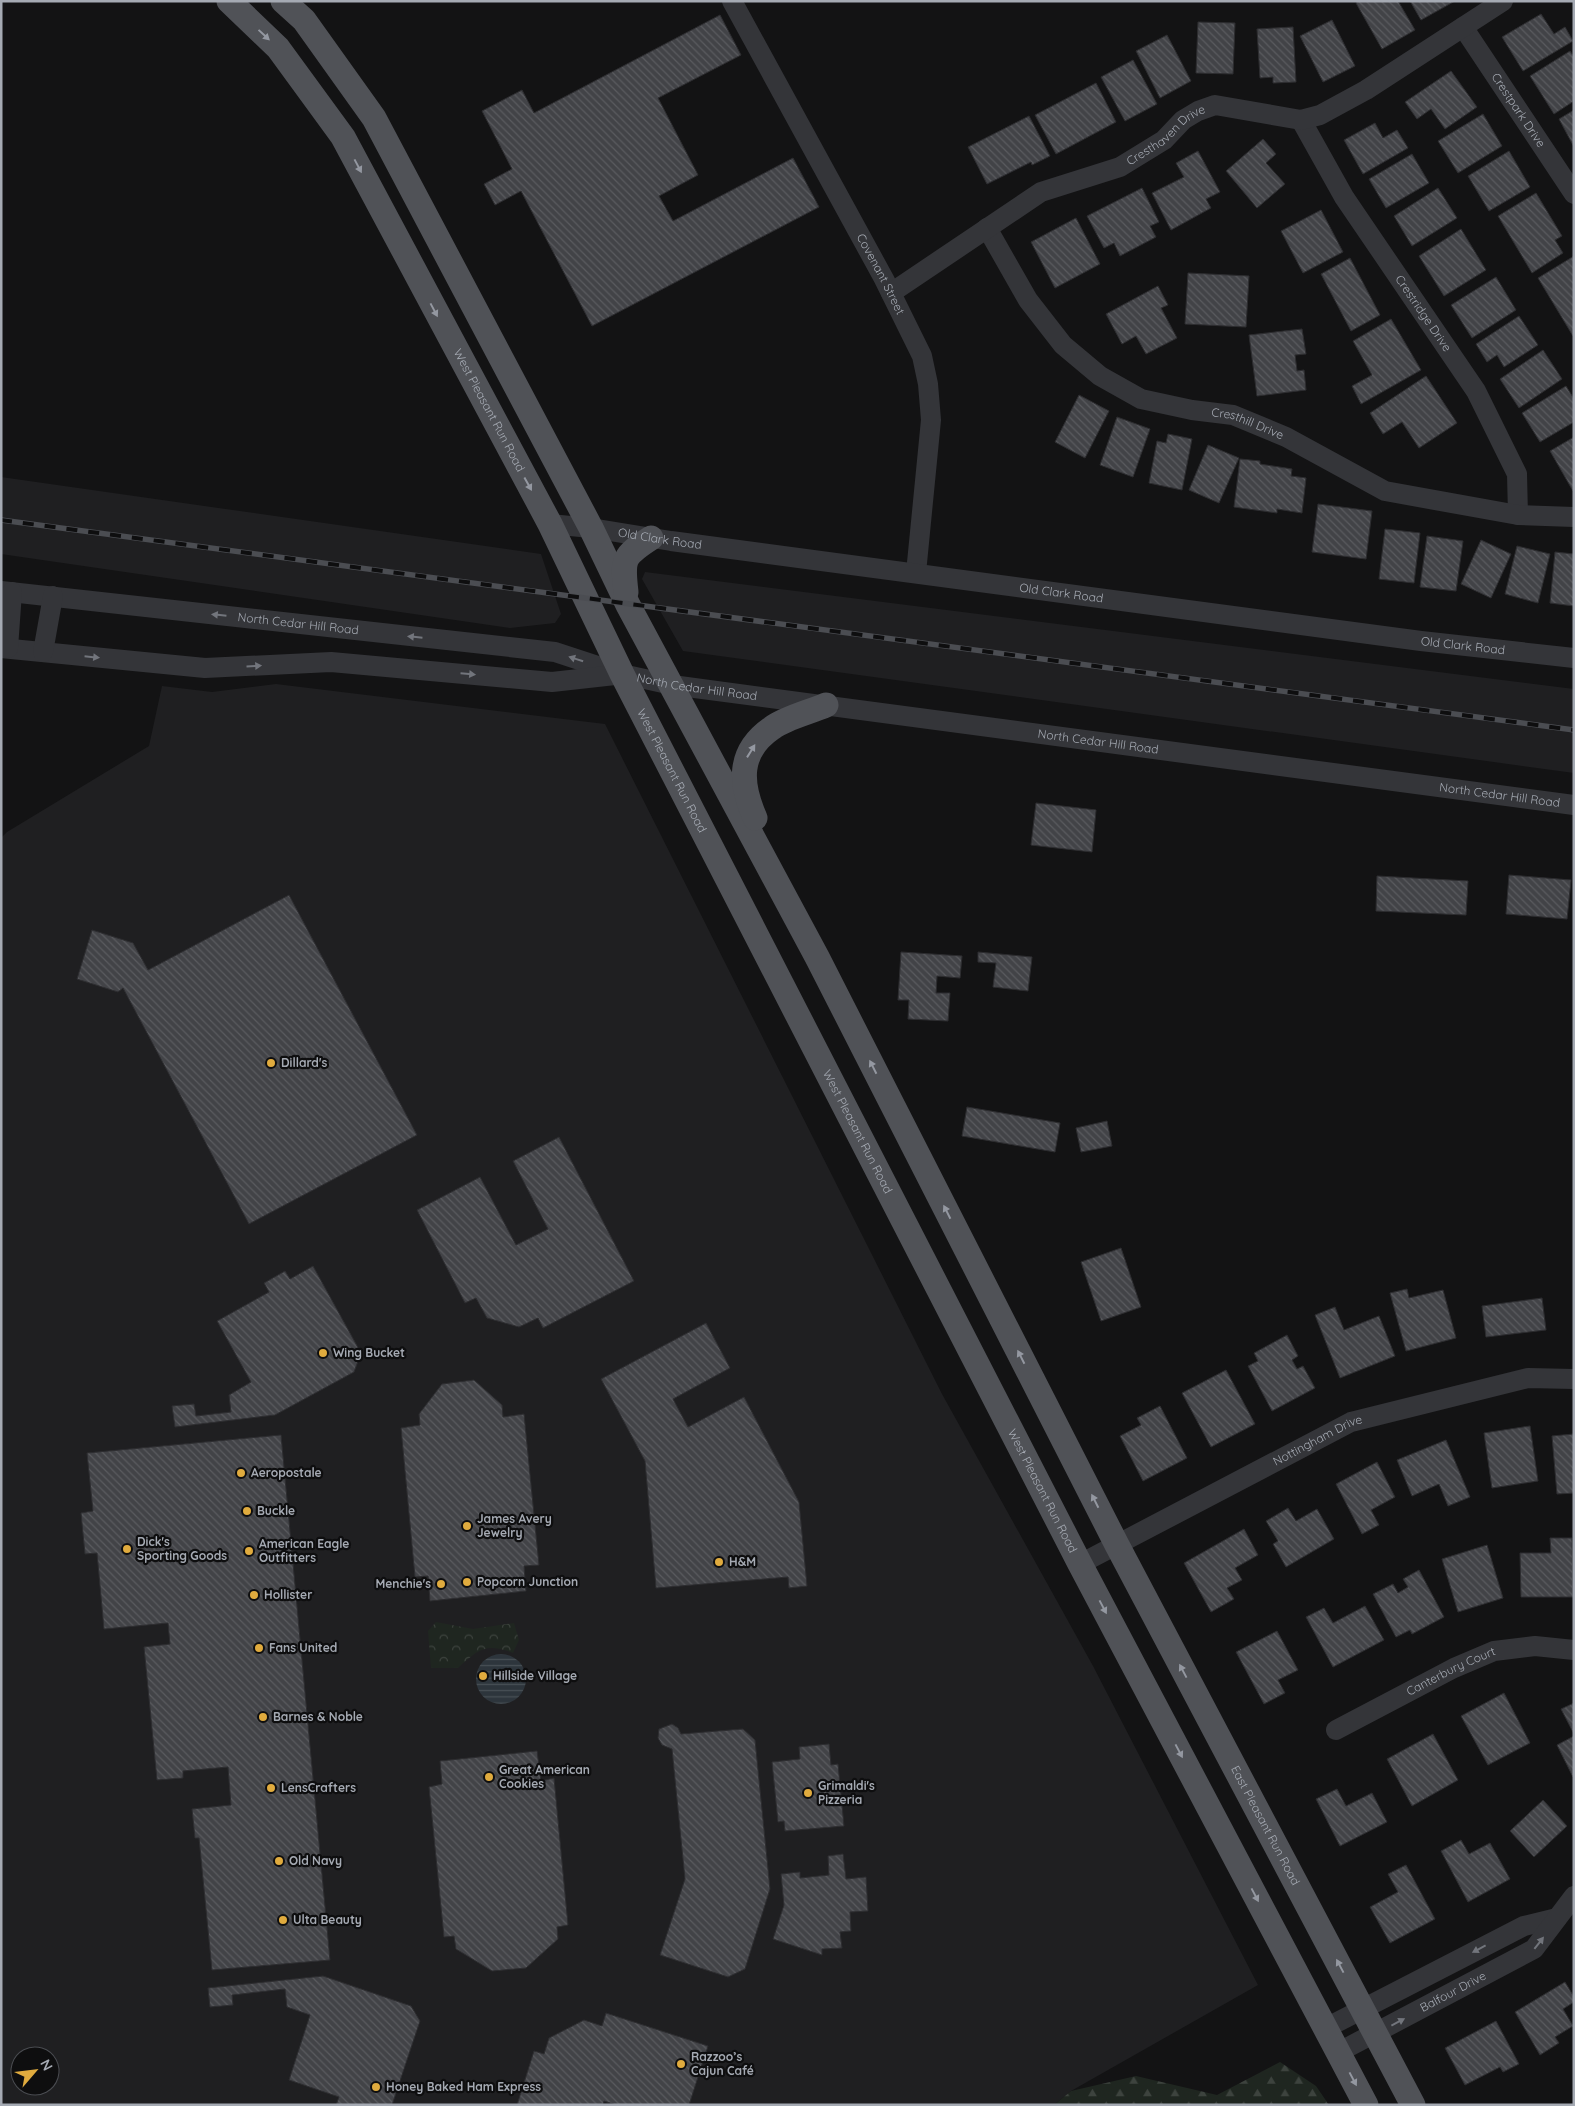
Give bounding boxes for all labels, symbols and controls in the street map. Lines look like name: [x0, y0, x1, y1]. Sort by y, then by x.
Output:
one-way arrow: [258, 29, 270, 41]
street label: Crestpark Drive: [1489, 70, 1549, 150]
street label: Cresthaven Drive: [1123, 101, 1207, 168]
one-way arrow: [354, 159, 362, 174]
street label: Covenant Street: [854, 231, 908, 317]
street label: Crestridge Drive: [1392, 272, 1455, 354]
one-way arrow: [430, 303, 438, 317]
street label: West Pleasant Run Road: [451, 346, 529, 474]
street label: Cresthill Drive: [1211, 404, 1286, 442]
one-way arrow: [524, 477, 532, 491]
street label: Old Clark Road: [617, 525, 703, 552]
street label: Old Clark Road: [1019, 580, 1104, 606]
street label: North Cedar Hill Road: [237, 609, 360, 637]
one-way arrow: [211, 611, 227, 619]
one-way arrow: [407, 633, 423, 641]
street label: Old Clark Road: [1420, 633, 1506, 657]
one-way arrow: [84, 653, 100, 661]
one-way arrow: [568, 655, 583, 663]
one-way arrow: [246, 661, 262, 669]
street label: North Cedar Hill Road: [635, 669, 758, 703]
one-way arrow: [460, 671, 476, 679]
street label: West Pleasant Run Road: [634, 706, 710, 835]
street label: North Cedar Hill Road: [1037, 726, 1160, 757]
one-way arrow: [747, 744, 756, 758]
street label: North Cedar Hill Road: [1438, 779, 1561, 810]
place label: Dillard's: [281, 1055, 327, 1070]
marker: Dillard's: [265, 1057, 277, 1069]
one-way arrow: [869, 1060, 877, 1074]
street label: West Pleasant Run Road: [820, 1067, 896, 1196]
one-way arrow: [943, 1205, 951, 1219]
place label: Wing Bucket: [333, 1345, 405, 1360]
marker: Wing Bucket: [317, 1347, 329, 1359]
one-way arrow: [1017, 1350, 1025, 1364]
street label: Nottingham Drive: [1270, 1411, 1364, 1469]
street label: West Pleasant Run Road: [1005, 1426, 1081, 1555]
place label: Aeropostale: [251, 1465, 322, 1480]
marker: Aeropostale: [235, 1467, 247, 1479]
one-way arrow: [1091, 1494, 1099, 1509]
place label: Buckle: [257, 1503, 295, 1518]
marker: Buckle: [241, 1505, 253, 1517]
place label: James Avery Jewelry: [477, 1511, 552, 1540]
marker: James Avery Jewelry: [461, 1520, 473, 1532]
place label: Dick's Sporting Goods: [137, 1534, 227, 1563]
place label: American Eagle Outfitters: [259, 1536, 349, 1565]
marker: Dick's Sporting Goods: [121, 1543, 133, 1555]
marker: American Eagle Outfitters: [243, 1545, 255, 1557]
place label: H&M: [729, 1554, 756, 1569]
marker: H&M: [713, 1556, 725, 1568]
place label: Popcorn Junction: [477, 1574, 578, 1589]
place label: Menchie's: [375, 1576, 431, 1591]
marker: Popcorn Junction: [461, 1576, 473, 1588]
marker: Menchie's: [435, 1578, 447, 1590]
place label: Hollister: [264, 1587, 312, 1602]
marker: Hollister: [248, 1589, 260, 1601]
one-way arrow: [1099, 1600, 1107, 1615]
place label: Fans United: [269, 1640, 337, 1655]
marker: Fans United: [253, 1642, 265, 1654]
street label: Canterbury Court: [1404, 1643, 1497, 1699]
one-way arrow: [1179, 1664, 1187, 1678]
place label: Hillside Village: [493, 1668, 577, 1683]
marker: Hillside Village: [477, 1670, 489, 1682]
place label: Barnes & Noble: [273, 1709, 363, 1724]
marker: Barnes & Noble: [257, 1711, 269, 1723]
one-way arrow: [1175, 1744, 1183, 1758]
place label: Great American Cookies: [499, 1762, 590, 1791]
street label: East Pleasant Run Road: [1228, 1763, 1303, 1888]
marker: Great American Cookies: [483, 1771, 495, 1783]
place label: Grimaldi's Pizzeria: [818, 1778, 875, 1807]
place label: LensCrafters: [281, 1780, 356, 1795]
marker: LensCrafters: [265, 1782, 277, 1794]
marker: Grimaldi's Pizzeria: [802, 1787, 814, 1799]
place label: Old Navy: [289, 1853, 342, 1868]
marker: Old Navy: [273, 1855, 285, 1867]
one-way arrow: [1251, 1887, 1259, 1902]
place label: Ulta Beauty: [293, 1912, 362, 1927]
marker: Ulta Beauty: [277, 1914, 289, 1926]
one-way arrow: [1533, 1936, 1544, 1949]
one-way arrow: [1472, 1945, 1487, 1953]
one-way arrow: [1336, 1959, 1344, 1973]
street label: Balfour Drive: [1417, 1968, 1489, 2015]
one-way arrow: [1390, 2018, 1405, 2026]
north arrow: [10, 2046, 60, 2096]
place label: Razzoo’s Cajun Café: [691, 2049, 754, 2078]
text: N: [36, 2056, 57, 2074]
marker: Razzoo’s Cajun Café: [675, 2058, 687, 2070]
one-way arrow: [1349, 2071, 1357, 2086]
place label: Honey Baked Ham Express: [386, 2079, 541, 2094]
marker: Honey Baked Ham Express: [370, 2081, 382, 2093]

